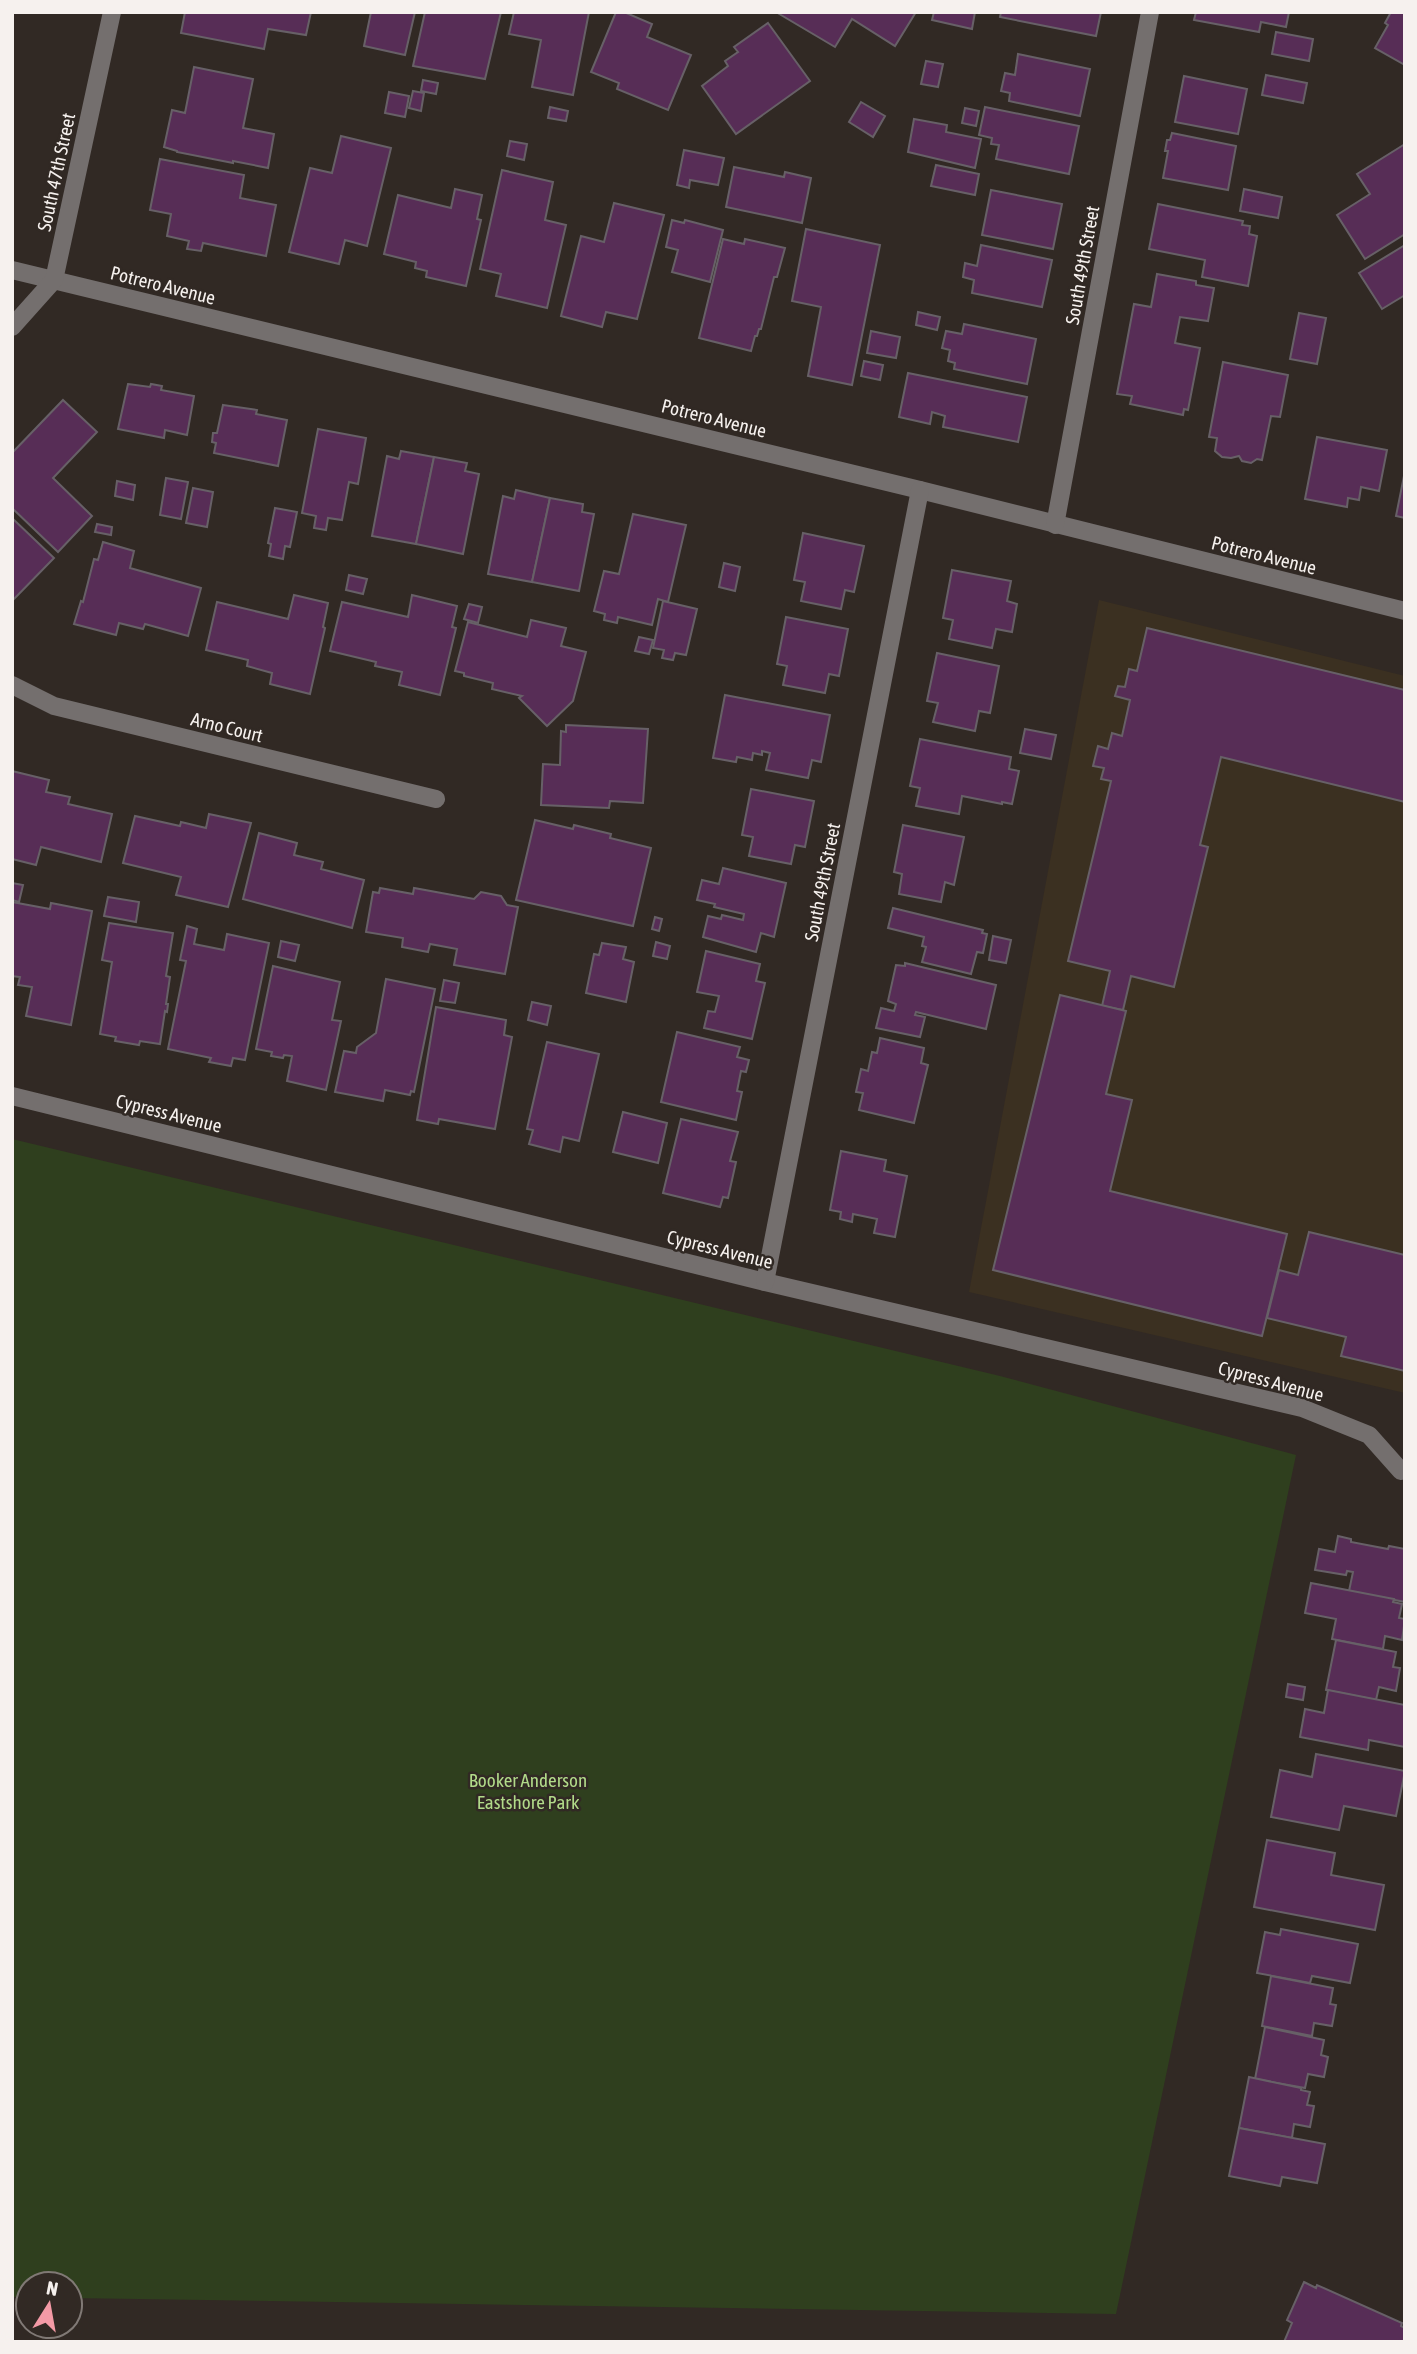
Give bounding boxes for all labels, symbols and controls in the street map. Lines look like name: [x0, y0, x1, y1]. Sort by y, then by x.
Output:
street label: South 47th Street: [33, 111, 79, 233]
street label: South 49th Street: [1061, 204, 1103, 326]
street label: Potrero Avenue: [108, 261, 218, 309]
street label: Potrero Avenue: [659, 394, 769, 442]
street label: Potrero Avenue: [1209, 531, 1319, 579]
street label: Arno Court: [189, 707, 265, 747]
street label: South 49th Street: [800, 821, 844, 943]
street label: Cypress Avenue: [114, 1089, 224, 1137]
street label: Cypress Avenue: [665, 1225, 775, 1273]
street label: Cypress Avenue: [1216, 1356, 1326, 1406]
park label: Booker Anderson Eastshore Park: [469, 1769, 587, 1813]
north arrow: [14, 2270, 84, 2340]
text: N: [45, 2276, 60, 2300]

